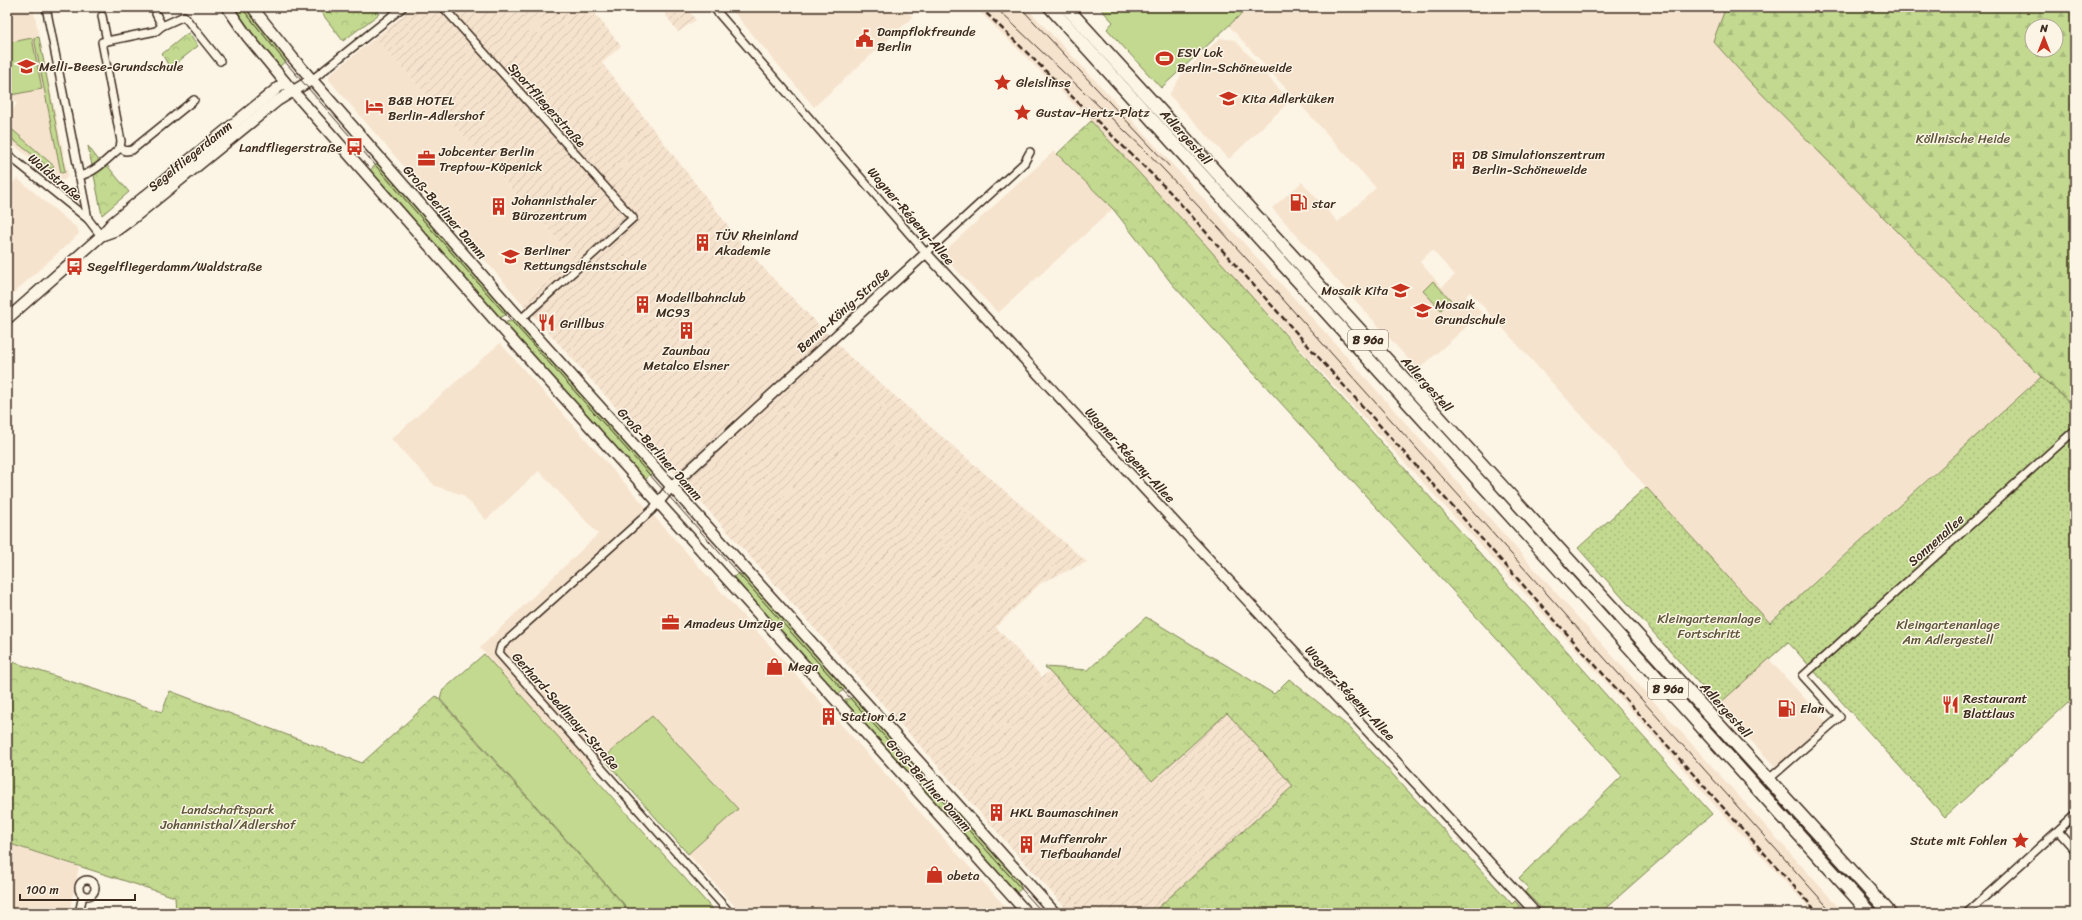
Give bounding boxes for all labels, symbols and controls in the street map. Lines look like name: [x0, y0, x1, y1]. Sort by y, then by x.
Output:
north arrow: [2024, 18, 2064, 58]
text: N: [2039, 19, 2048, 38]
place label: Dampflokfreunde Berlin: [877, 20, 976, 58]
public building icon: Dampflokfreunde Berlin: [854, 28, 874, 48]
place label: ESV Lok Berlin-Schöneweide: [1177, 41, 1293, 79]
sports icon: ESV Lok Berlin-Schöneweide: [1154, 49, 1174, 69]
place label: Melli-Beese-Grundschule: [39, 55, 184, 78]
school or university icon: Melli-Beese-Grundschule: [16, 56, 36, 76]
street label: Sportfliegerstraße: [502, 57, 592, 153]
place label: Gleislinse: [1016, 71, 1071, 94]
place icon: Gleislinse: [993, 72, 1013, 92]
place label: Kita Adlerküken: [1242, 87, 1334, 110]
school or university icon: Kita Adlerküken: [1219, 88, 1239, 108]
place label: B&B HOTEL Berlin-Adlershof: [388, 89, 486, 127]
hotel icon: B&B HOTEL Berlin-Adlershof: [365, 97, 385, 117]
place label: Gustav-Hertz-Platz: [1036, 101, 1151, 124]
place icon: Gustav-Hertz-Platz: [1013, 102, 1033, 122]
street label: Adlergestell: [1154, 103, 1218, 171]
street label: Segelfliegerdamm: [143, 115, 237, 197]
park label: Köllnische Heide: [1916, 127, 2011, 150]
place label: Landfliegerstraße: [239, 136, 342, 159]
bus stop icon: Landfliegerstraße: [345, 137, 365, 157]
place label: Jobcenter Berlin Treptow-Köpenick: [438, 140, 543, 178]
place label: DB Simulationszentrum Berlin-Schöneweide: [1472, 143, 1605, 181]
street label: Waldstraße: [23, 147, 87, 207]
office icon: Jobcenter Berlin Treptow-Köpenick: [416, 148, 436, 168]
building icon: DB Simulationszentrum Berlin-Schöneweide: [1449, 151, 1469, 171]
street label: Groß-Berliner Damm: [397, 159, 493, 265]
street label: Wagner-Régeny-Allee: [861, 161, 961, 271]
place label: Johannisthaler Bürozentrum: [511, 189, 597, 227]
place label: star: [1311, 192, 1336, 215]
fuel station icon: star: [1289, 193, 1309, 213]
building icon: Johannisthaler Bürozentrum: [489, 197, 509, 217]
place label: TÜV Rheinland Akademie: [714, 224, 799, 262]
building icon: TÜV Rheinland Akademie: [692, 232, 712, 252]
place label: Berliner Rettungsdienstschule: [524, 239, 647, 277]
school or university icon: Berliner Rettungsdienstschule: [501, 247, 521, 267]
place label: Segelfliegerdamm/Waldstraße: [87, 255, 262, 278]
bus stop icon: Segelfliegerdamm/Waldstraße: [64, 256, 84, 276]
street label: Benno-König-Straße: [791, 261, 895, 359]
place label: Mosaik Kita: [1321, 279, 1388, 302]
school or university icon: Mosaik Kita: [1391, 280, 1411, 300]
place label: Modellbahnclub MC93: [656, 286, 746, 324]
place label: Mosaik Grundschule: [1435, 293, 1505, 331]
building icon: Modellbahnclub MC93: [633, 294, 653, 314]
school or university icon: Mosaik Grundschule: [1412, 301, 1432, 321]
place label: Grillbus: [560, 312, 605, 335]
restaurant icon: Grillbus: [537, 313, 557, 333]
building icon: Zaunbau Metalco Elsner: [676, 321, 696, 341]
road number: B 96a: [1348, 330, 1388, 350]
place label: Zaunbau Metalco Elsner: [643, 339, 729, 377]
street label: Adlergestell: [1395, 350, 1459, 418]
street label: Groß-Berliner Damm: [612, 402, 708, 506]
street label: Wagner-Régeny-Allee: [1079, 402, 1181, 509]
street label: Sonnenallee: [1902, 508, 1970, 572]
park label: Kleingartenanlage Fortschritt: [1657, 607, 1761, 645]
place label: Amadeus Umzüge: [683, 612, 784, 635]
office icon: Amadeus Umzüge: [661, 613, 681, 633]
park label: Kleingartenanlage Am Adlergestell: [1896, 613, 2000, 651]
street label: Wagner-Régeny-Allee: [1299, 640, 1401, 747]
street label: Gerhard-Sedlmayr-Straße: [506, 647, 626, 776]
place label: Mega: [788, 655, 819, 678]
shop icon: Mega: [765, 656, 785, 676]
street label: Adlergestell: [1694, 676, 1758, 744]
road number: B 96a: [1648, 679, 1688, 699]
place label: Restaurant Blattlaus: [1963, 687, 2028, 725]
restaurant icon: Restaurant Blattlaus: [1940, 695, 1960, 715]
place label: Elan: [1800, 697, 1824, 720]
fuel station icon: Elan: [1777, 698, 1797, 718]
place label: Station 6.2: [841, 705, 907, 728]
building icon: Station 6.2: [818, 706, 838, 726]
street label: Groß-Berliner Damm: [881, 733, 977, 837]
park label: Landschaftspark Johannisthal/Adlershof: [160, 798, 297, 836]
place label: HKL Baumaschinen: [1010, 801, 1118, 824]
building icon: HKL Baumaschinen: [987, 802, 1007, 822]
place label: Muffenrohr Tiefbauhandel: [1040, 827, 1121, 865]
place label: Stute mit Fohlen: [1910, 829, 2007, 852]
place icon: Stute mit Fohlen: [2010, 830, 2030, 850]
building icon: Muffenrohr Tiefbauhandel: [1017, 835, 1037, 855]
place label: obeta: [947, 864, 980, 887]
shop icon: obeta: [924, 865, 944, 885]
scale bar: [20, 876, 135, 902]
text: 100 m: [26, 879, 59, 901]

